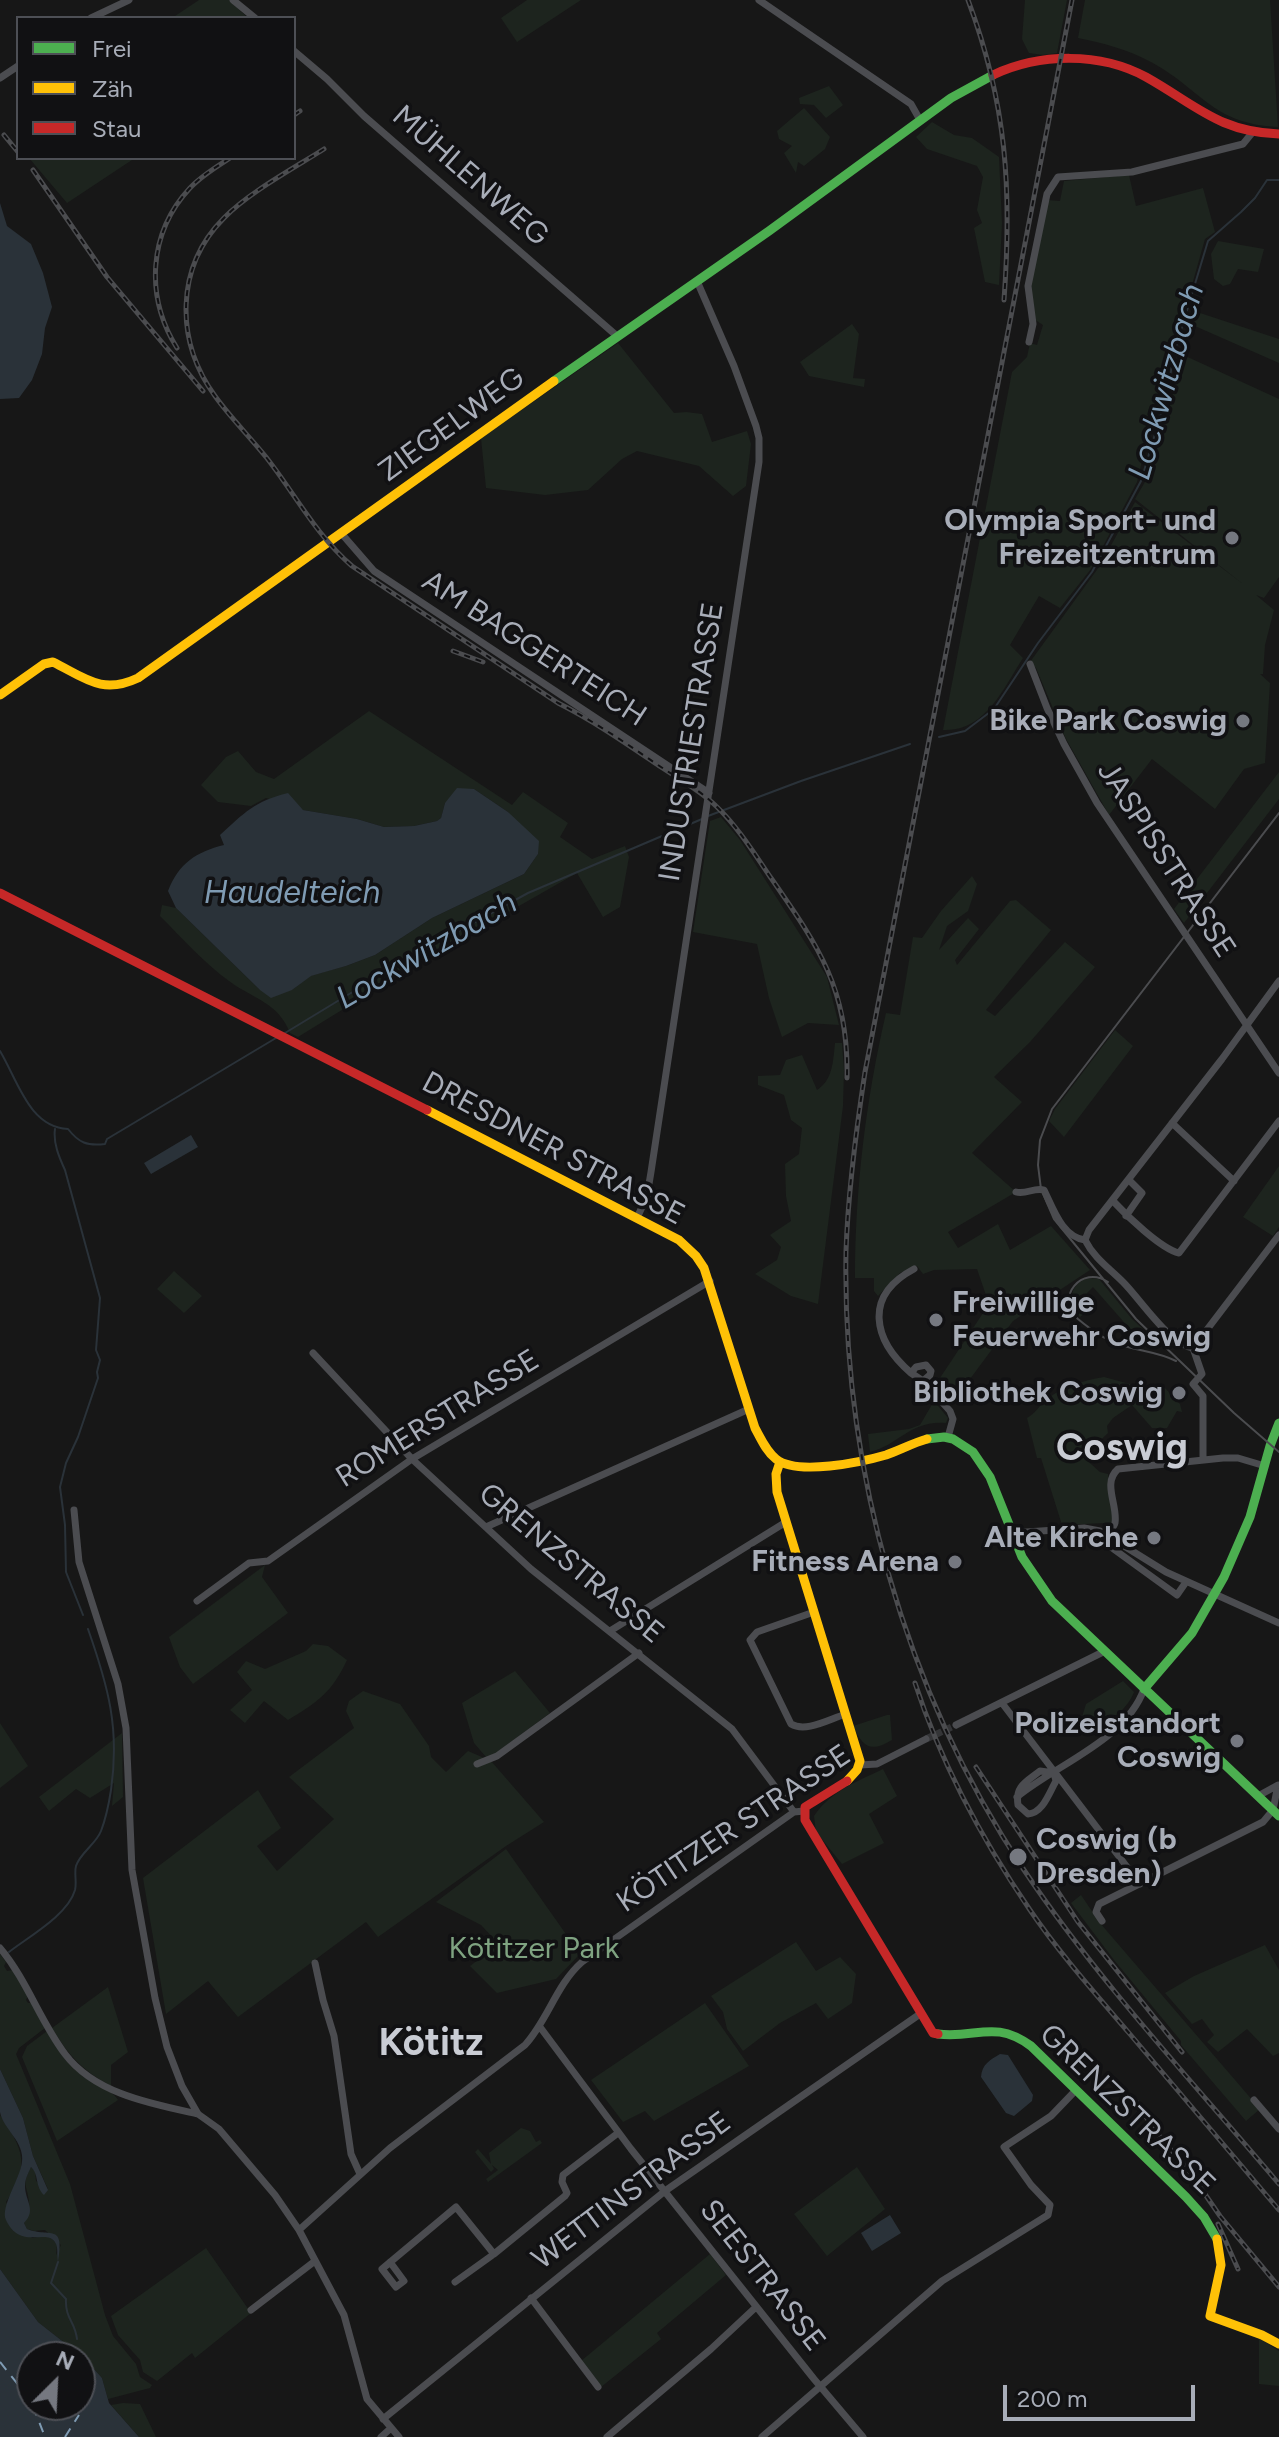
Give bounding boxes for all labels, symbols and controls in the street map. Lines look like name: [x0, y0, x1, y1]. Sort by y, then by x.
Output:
legend: [16, 16, 296, 160]
text: Frei: [92, 34, 132, 63]
text: Zäh: [92, 74, 133, 103]
street label: MÜHLENWEG: [385, 98, 555, 254]
text: Stau: [92, 114, 141, 143]
water label: Lockwitzbach: [1121, 280, 1213, 484]
street label: ZIEGELWEG: [372, 360, 532, 490]
place label: Olympia Sport- und Freizeitzentrum: [944, 503, 1216, 574]
marker: Olympia Sport- und Freizeitzentrum: [1223, 529, 1241, 547]
street label: AM BAGGERTEICH: [415, 563, 653, 735]
street label: INDUSTRIESTRASSE: [652, 600, 732, 884]
place label: Bike Park Coswig: [989, 703, 1227, 739]
marker: Bike Park Coswig: [1234, 712, 1252, 730]
street label: JASPISSTRASSE: [1089, 755, 1243, 965]
water label: Haudelteich: [204, 875, 380, 913]
water label: Lockwitzbach: [330, 884, 524, 1018]
street label: DRESDNER STRASSE: [416, 1065, 690, 1233]
place label: Freiwillige Feuerwehr Coswig: [952, 1285, 1211, 1356]
marker: Freiwillige Feuerwehr Coswig: [927, 1311, 945, 1329]
street label: ROMERSTRASSE: [330, 1342, 546, 1496]
place label: Bibliothek Coswig: [913, 1375, 1163, 1411]
marker: Bibliothek Coswig: [1170, 1384, 1188, 1402]
district label: Coswig: [1056, 1426, 1188, 1472]
street label: GRENZSTRASSE: [471, 1476, 671, 1652]
place label: Alte Kirche: [984, 1520, 1138, 1556]
marker: Alte Kirche: [1145, 1529, 1163, 1547]
place label: Fitness Arena: [751, 1544, 939, 1580]
marker: Fitness Arena: [946, 1553, 964, 1571]
place label: Polizeistandort Coswig: [1014, 1706, 1221, 1776]
marker: Polizeistandort Coswig: [1228, 1732, 1246, 1750]
street label: KÖTITZER STRASSE: [610, 1737, 858, 1921]
place label: Coswig (b Dresden): [1036, 1822, 1177, 1892]
marker: Coswig (b Dresden): [1007, 1846, 1029, 1868]
park label: Kötitzer Park: [449, 1931, 619, 1967]
street label: GRENZSTRASSE: [1032, 2017, 1222, 2203]
district label: Kötitz: [379, 2021, 483, 2067]
street label: WETTINSTRASSE: [525, 2104, 739, 2278]
street label: SEESTRASSE: [692, 2193, 832, 2359]
north arrow: [16, 2341, 96, 2421]
text: N: [52, 2345, 78, 2376]
scale bar: [1007, 2369, 1199, 2419]
text: 200 m: [1017, 2384, 1088, 2413]

